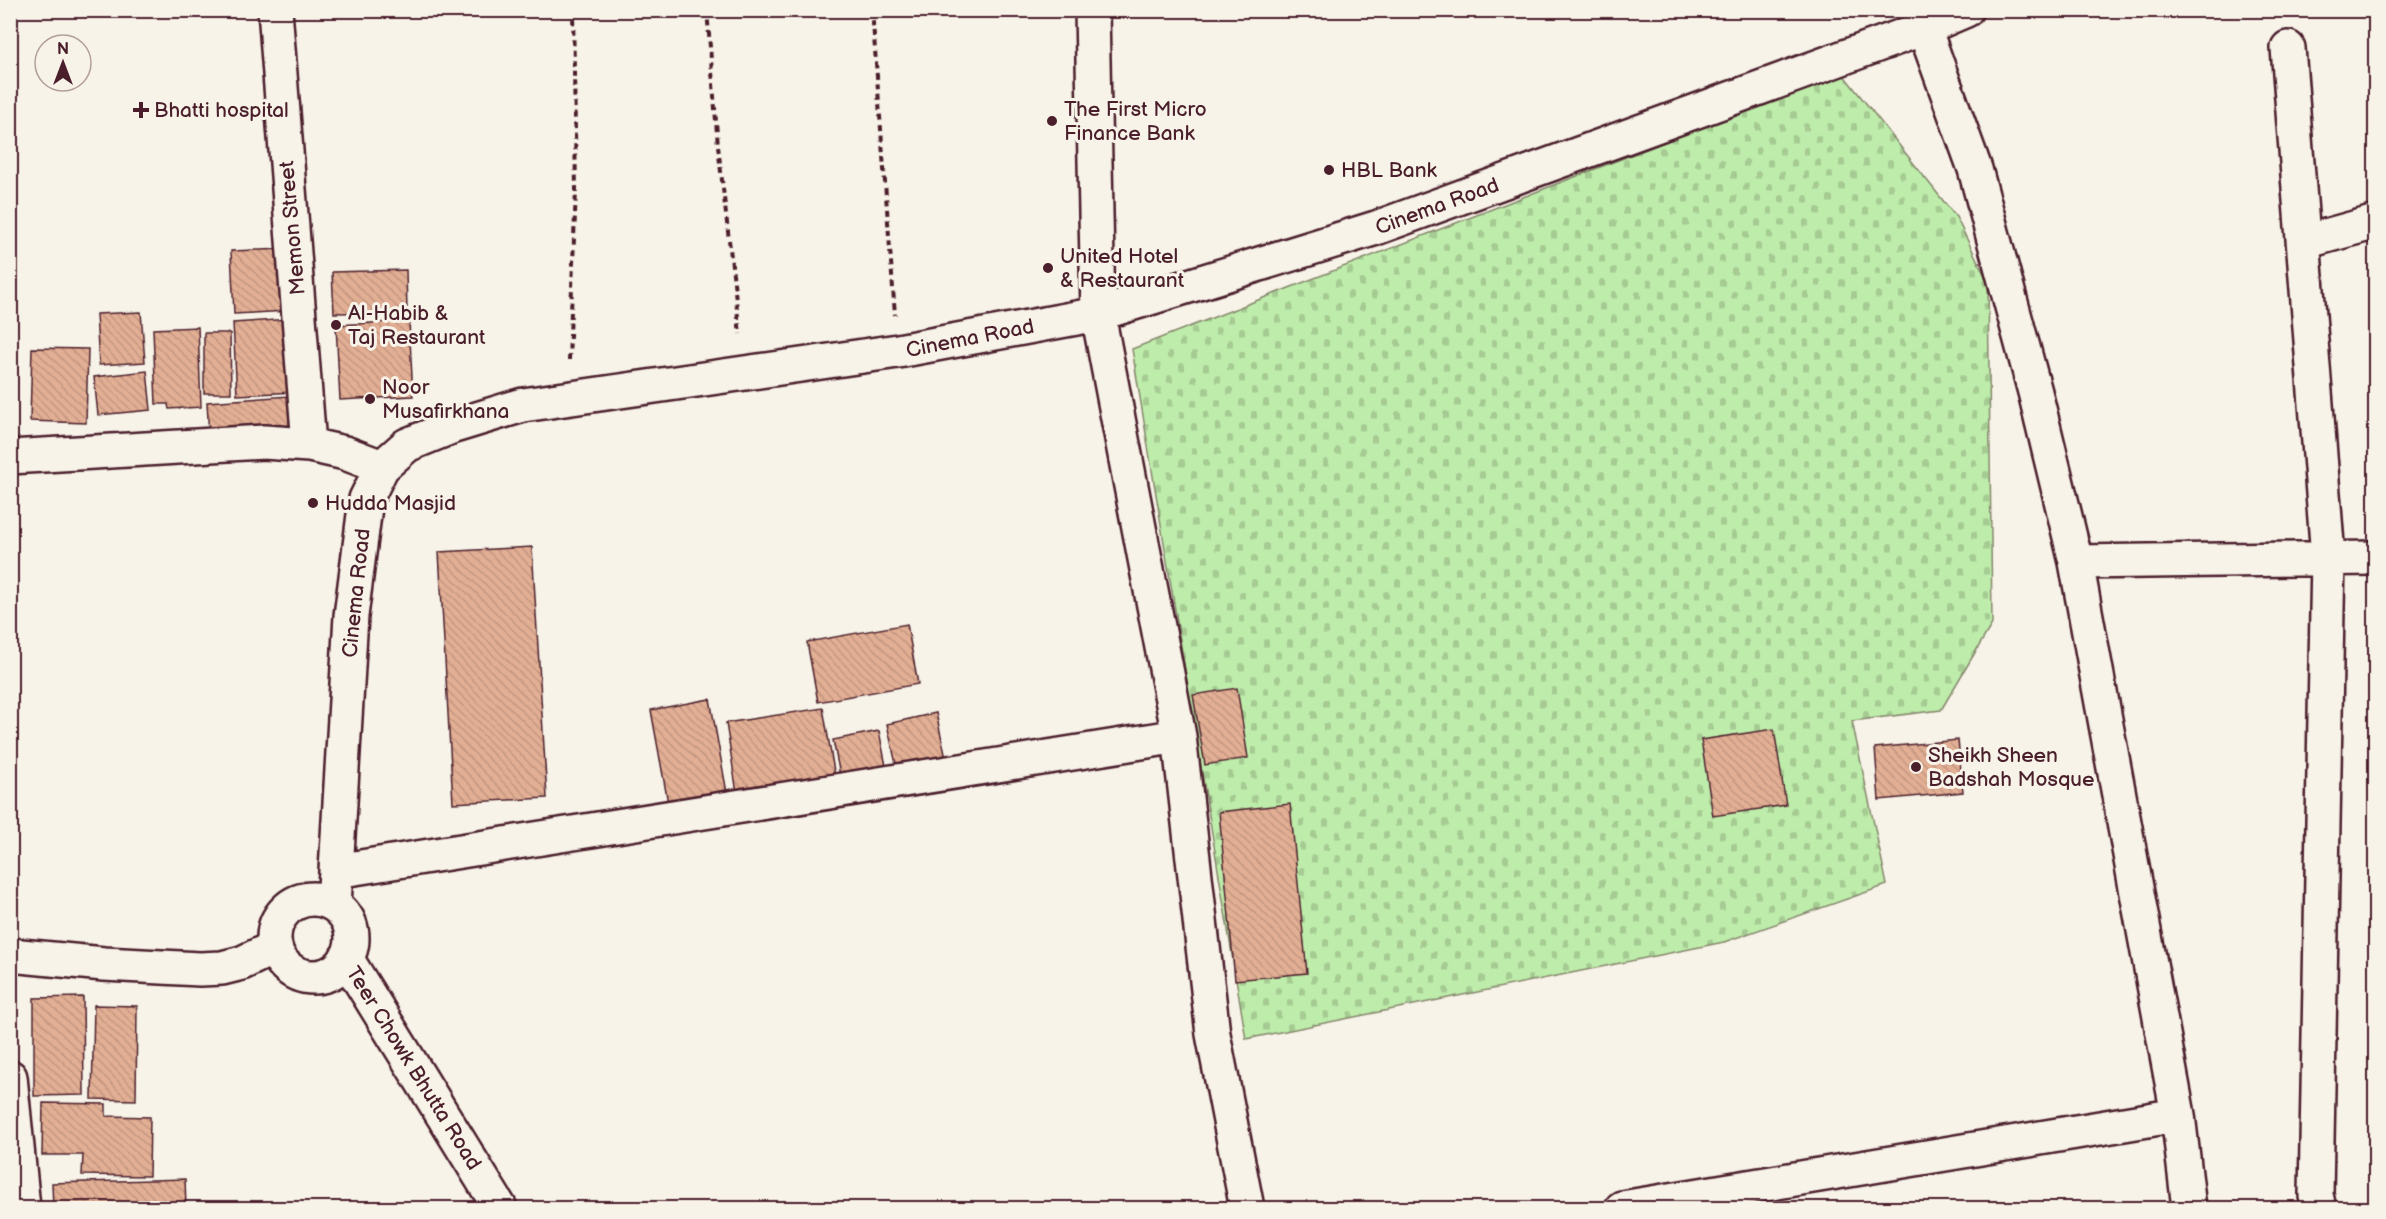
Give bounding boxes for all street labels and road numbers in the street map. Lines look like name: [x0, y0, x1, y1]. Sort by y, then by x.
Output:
street label: Memon Street: [274, 159, 311, 296]
street label: Cinema Road: [1372, 173, 1502, 240]
street label: Cinema Road: [904, 314, 1036, 363]
street label: Cinema Road: [337, 527, 376, 659]
street label: Teer Chowk Bhutta Road: [341, 962, 486, 1175]

